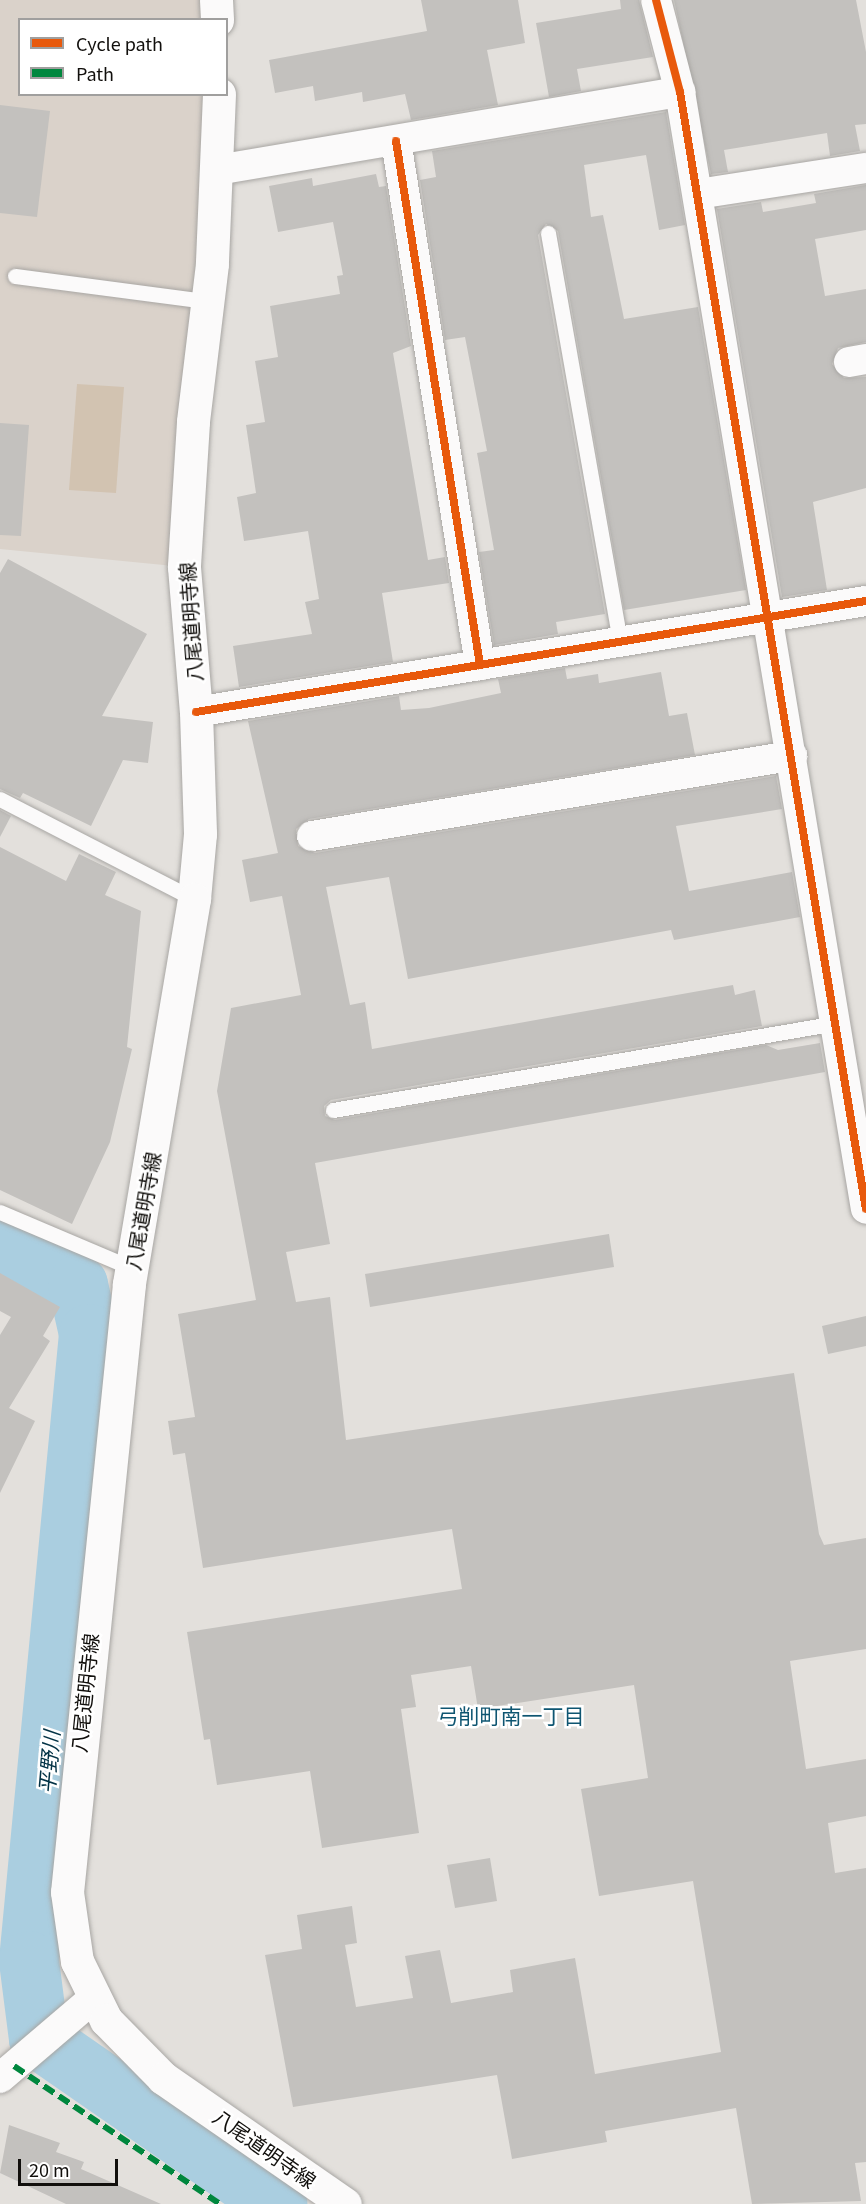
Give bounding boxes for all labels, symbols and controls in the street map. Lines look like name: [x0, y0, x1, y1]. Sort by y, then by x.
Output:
legend: [18, 18, 228, 96]
text: Cycle path: [76, 30, 163, 56]
text: Path: [76, 60, 114, 86]
street label: 八尾道明寺線: [174, 561, 206, 683]
street label: 八尾道明寺線: [120, 1150, 164, 1272]
street label: 八尾道明寺線: [66, 1632, 102, 1754]
district label: 弓削町南一丁目: [438, 1702, 584, 1728]
water label: 平野川: [33, 1730, 63, 1794]
street label: 八尾道明寺線: [209, 2104, 321, 2192]
scale bar: [21, 2147, 122, 2185]
text: 20 m: [29, 2156, 70, 2182]

